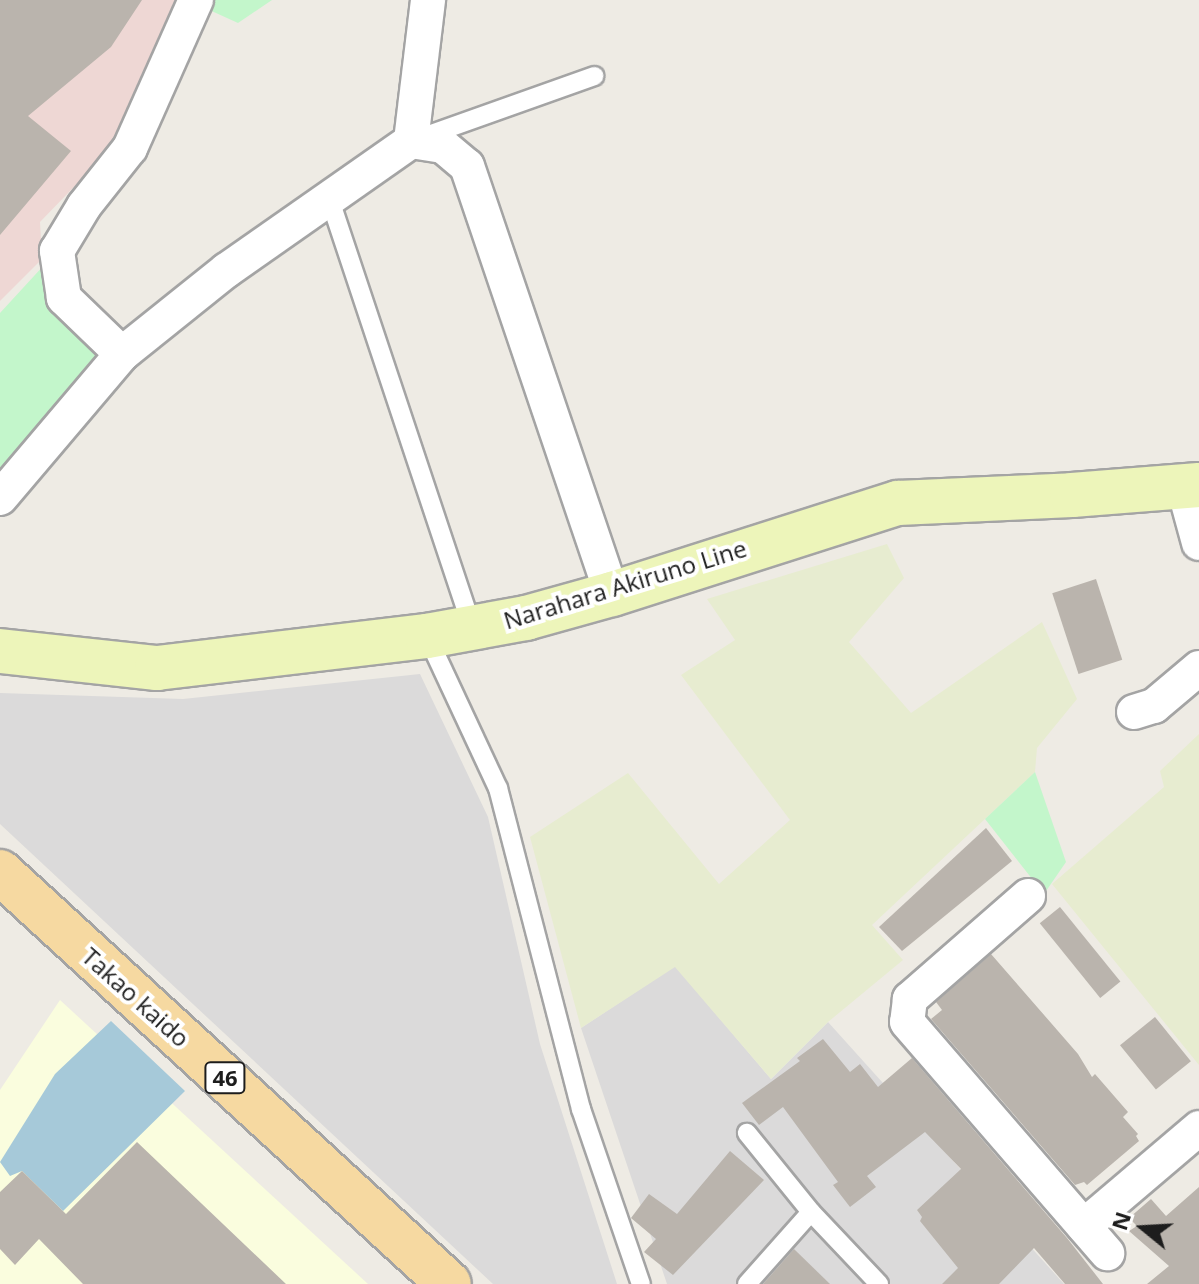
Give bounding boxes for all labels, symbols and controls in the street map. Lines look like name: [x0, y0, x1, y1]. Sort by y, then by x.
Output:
street label: Narahara Akiruno Line: [500, 533, 750, 635]
street label: Takao kaido: [76, 941, 196, 1053]
road number: 46: [203, 1060, 247, 1096]
north arrow: [1103, 1188, 1183, 1268]
text: N: [1103, 1207, 1137, 1234]

